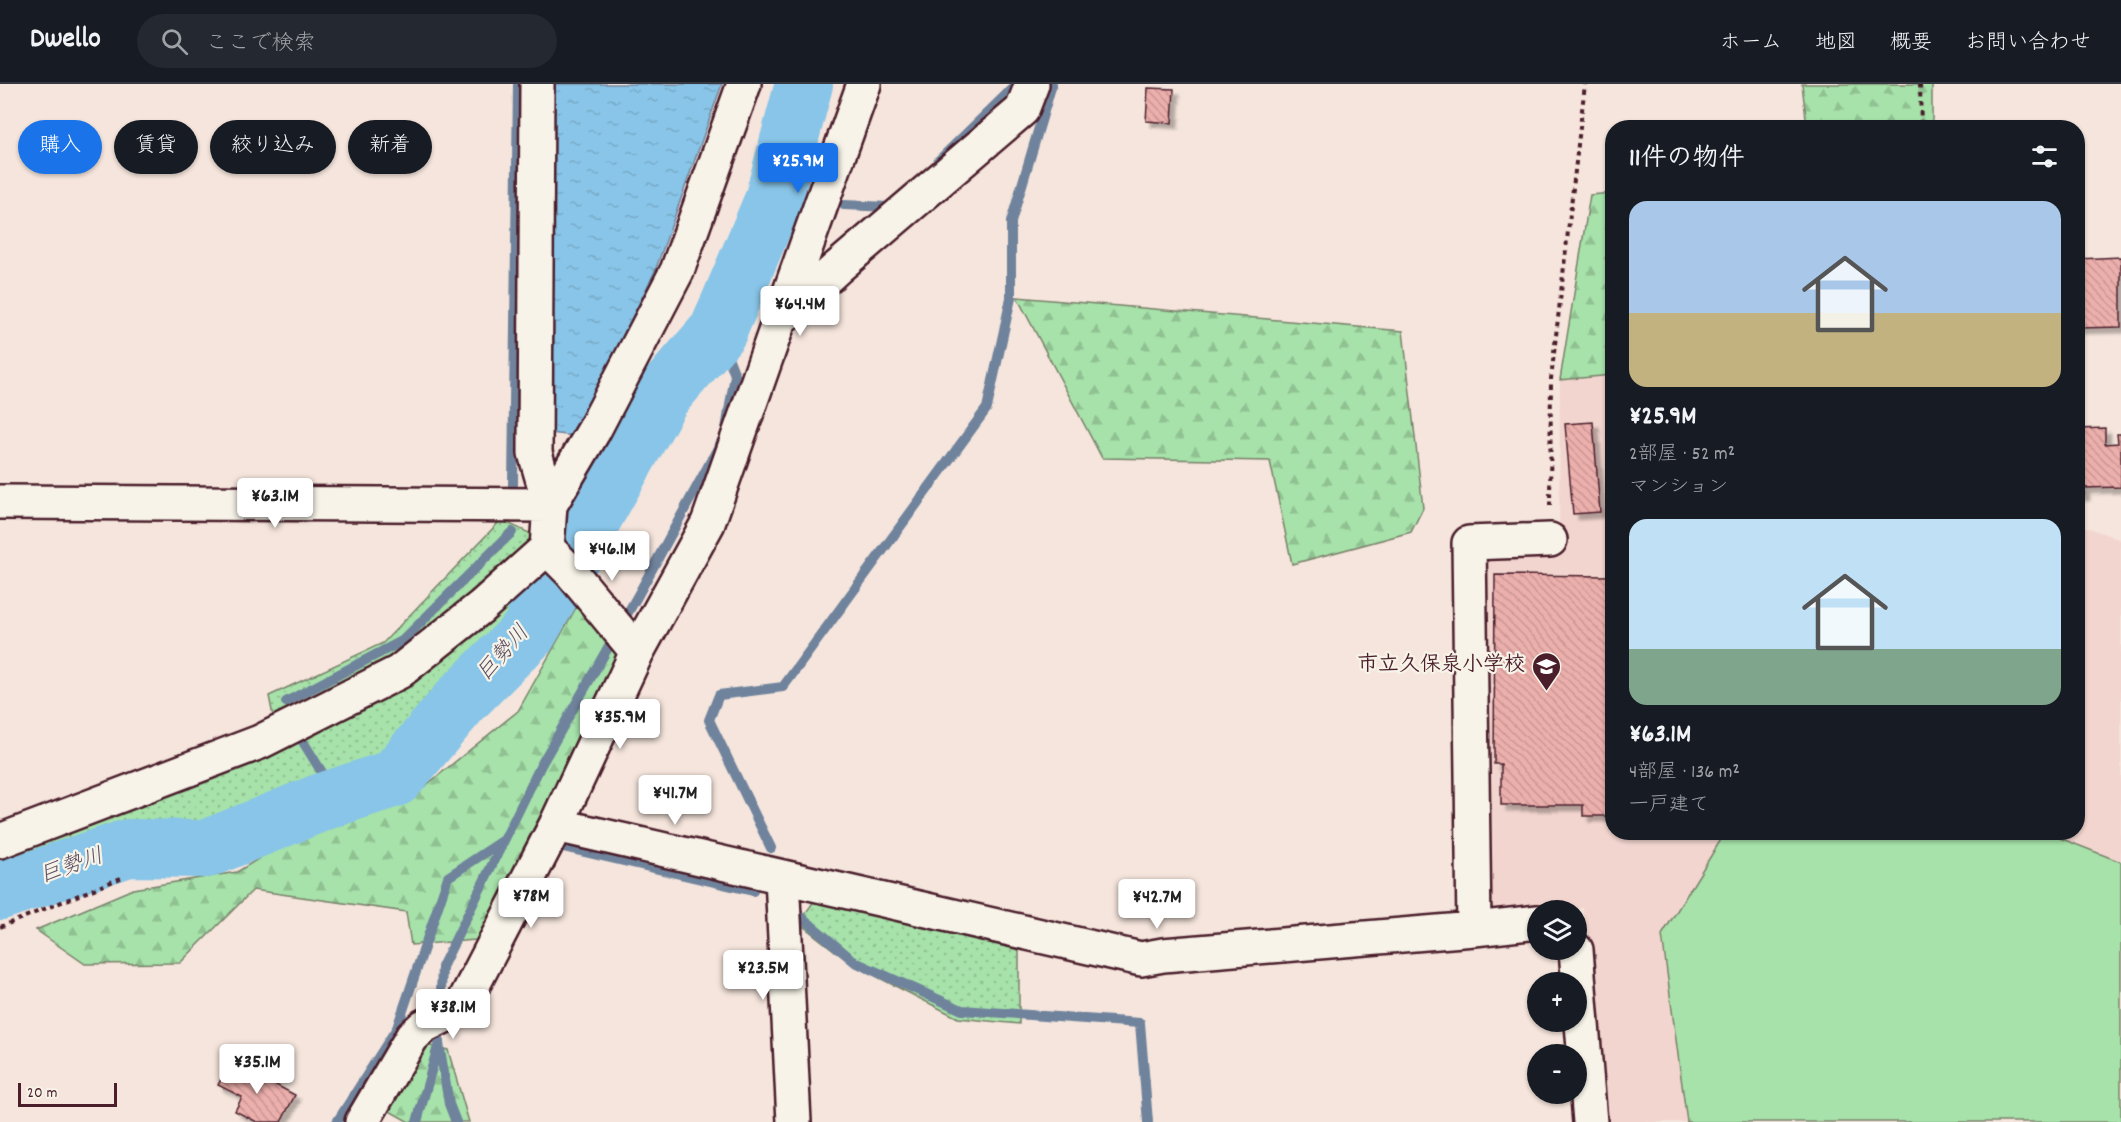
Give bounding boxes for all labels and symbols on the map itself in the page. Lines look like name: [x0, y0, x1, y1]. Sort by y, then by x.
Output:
pin: ¥25.9M: [749, 143, 847, 194]
pin: ¥64.4M: [751, 286, 849, 337]
pin: ¥63.1M: [226, 478, 324, 529]
pin: ¥46.1M: [563, 531, 661, 582]
water label: 巨勢川: [470, 619, 538, 689]
school or university icon: 市立久保泉小学校: [1530, 650, 1562, 692]
place label: 市立久保泉小学校: [1357, 651, 1525, 681]
pin: ¥35.9M: [571, 699, 669, 750]
pin: ¥41.7M: [626, 775, 724, 826]
water label: 巨勢川: [36, 842, 108, 892]
pin: ¥78M: [495, 878, 567, 929]
pin: ¥42.7M: [1108, 879, 1206, 930]
pin: ¥23.5M: [714, 950, 812, 1001]
pin: ¥38.1M: [404, 989, 502, 1040]
pin: ¥35.1M: [208, 1044, 306, 1095]
scale bar: [18, 1080, 117, 1108]

